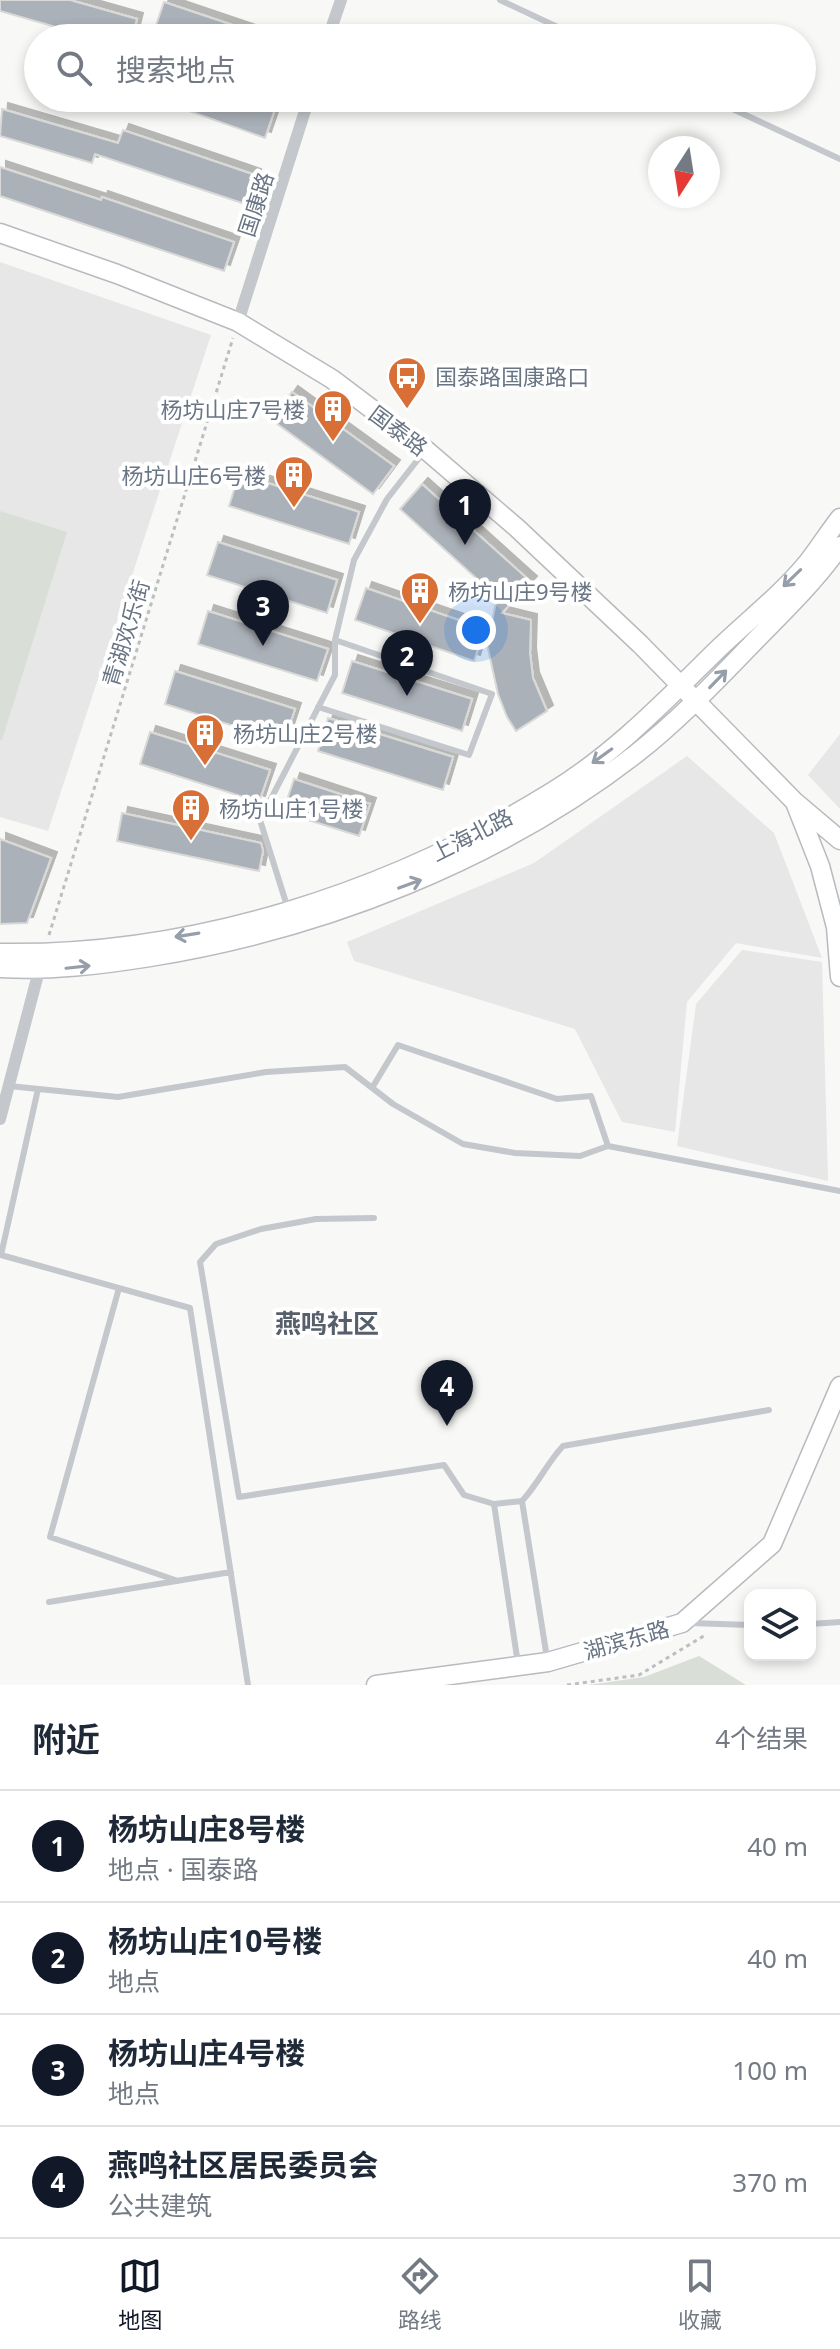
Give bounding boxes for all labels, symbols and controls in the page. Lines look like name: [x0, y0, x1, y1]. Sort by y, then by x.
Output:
search box: [24, 24, 816, 112]
icon: search: [52, 46, 96, 90]
text: 搜索地点: [116, 49, 236, 90]
north arrow: [648, 136, 720, 208]
street label: 国康路: [231, 168, 279, 240]
bus stop icon: 国泰路国康路口: [386, 355, 428, 410]
place label: 国泰路国康路口: [435, 361, 589, 391]
building icon: 杨坊山庄7号楼: [312, 388, 354, 443]
place label: 杨坊山庄7号楼: [160, 394, 305, 424]
street label: 国泰路: [364, 398, 434, 462]
building icon: 杨坊山庄6号楼: [273, 454, 315, 509]
place label: 杨坊山庄6号楼: [121, 460, 266, 490]
pin: 1: [439, 479, 491, 545]
one-way arrow: [782, 569, 802, 587]
building icon: 杨坊山庄9号楼: [399, 570, 441, 625]
street label: 青湖欢乐街: [95, 576, 155, 690]
place label: 杨坊山庄9号楼: [448, 576, 593, 606]
pin: 3: [237, 580, 289, 646]
your location: [456, 610, 496, 650]
pin: 2: [381, 630, 433, 696]
one-way arrow: [708, 670, 727, 689]
building icon: 杨坊山庄2号楼: [184, 712, 226, 767]
place label: 杨坊山庄2号楼: [233, 718, 378, 748]
one-way arrow: [591, 747, 613, 764]
building icon: 杨坊山庄1号楼: [170, 787, 212, 842]
place label: 杨坊山庄1号楼: [219, 793, 364, 823]
street label: 上海北路: [425, 801, 517, 867]
one-way arrow: [397, 875, 422, 890]
one-way arrow: [175, 928, 200, 943]
one-way arrow: [64, 959, 91, 974]
district label: 燕鸣社区: [275, 1305, 379, 1341]
pin: 4: [421, 1360, 473, 1426]
map controls: [744, 1589, 816, 1661]
button: layers: [744, 1589, 816, 1661]
street label: 湖滨东路: [580, 1612, 672, 1666]
text: 附近: [32, 1716, 100, 1762]
text: 4个结果: [715, 1720, 808, 1756]
text: 杨坊山庄8号楼: [108, 1808, 305, 1849]
text: 1: [51, 1828, 65, 1864]
text: 40 m: [747, 1828, 808, 1864]
text: 地点 · 国泰路: [108, 1851, 259, 1887]
text: 杨坊山庄10号楼: [108, 1920, 322, 1961]
text: 2: [51, 1940, 65, 1976]
text: 40 m: [747, 1940, 808, 1976]
text: 地点: [108, 1963, 160, 1999]
text: 杨坊山庄4号楼: [108, 2032, 305, 2073]
text: 3: [51, 2052, 65, 2088]
text: 100 m: [732, 2052, 808, 2088]
text: 地点: [108, 2075, 160, 2111]
text: 燕鸣社区居民委员会: [108, 2144, 378, 2185]
text: 4: [51, 2164, 65, 2200]
text: 370 m: [732, 2164, 808, 2200]
text: 公共建筑: [108, 2187, 212, 2223]
tab: 地图: [118, 2254, 162, 2334]
tab: 路线: [398, 2254, 442, 2334]
tab: 收藏: [678, 2254, 722, 2334]

